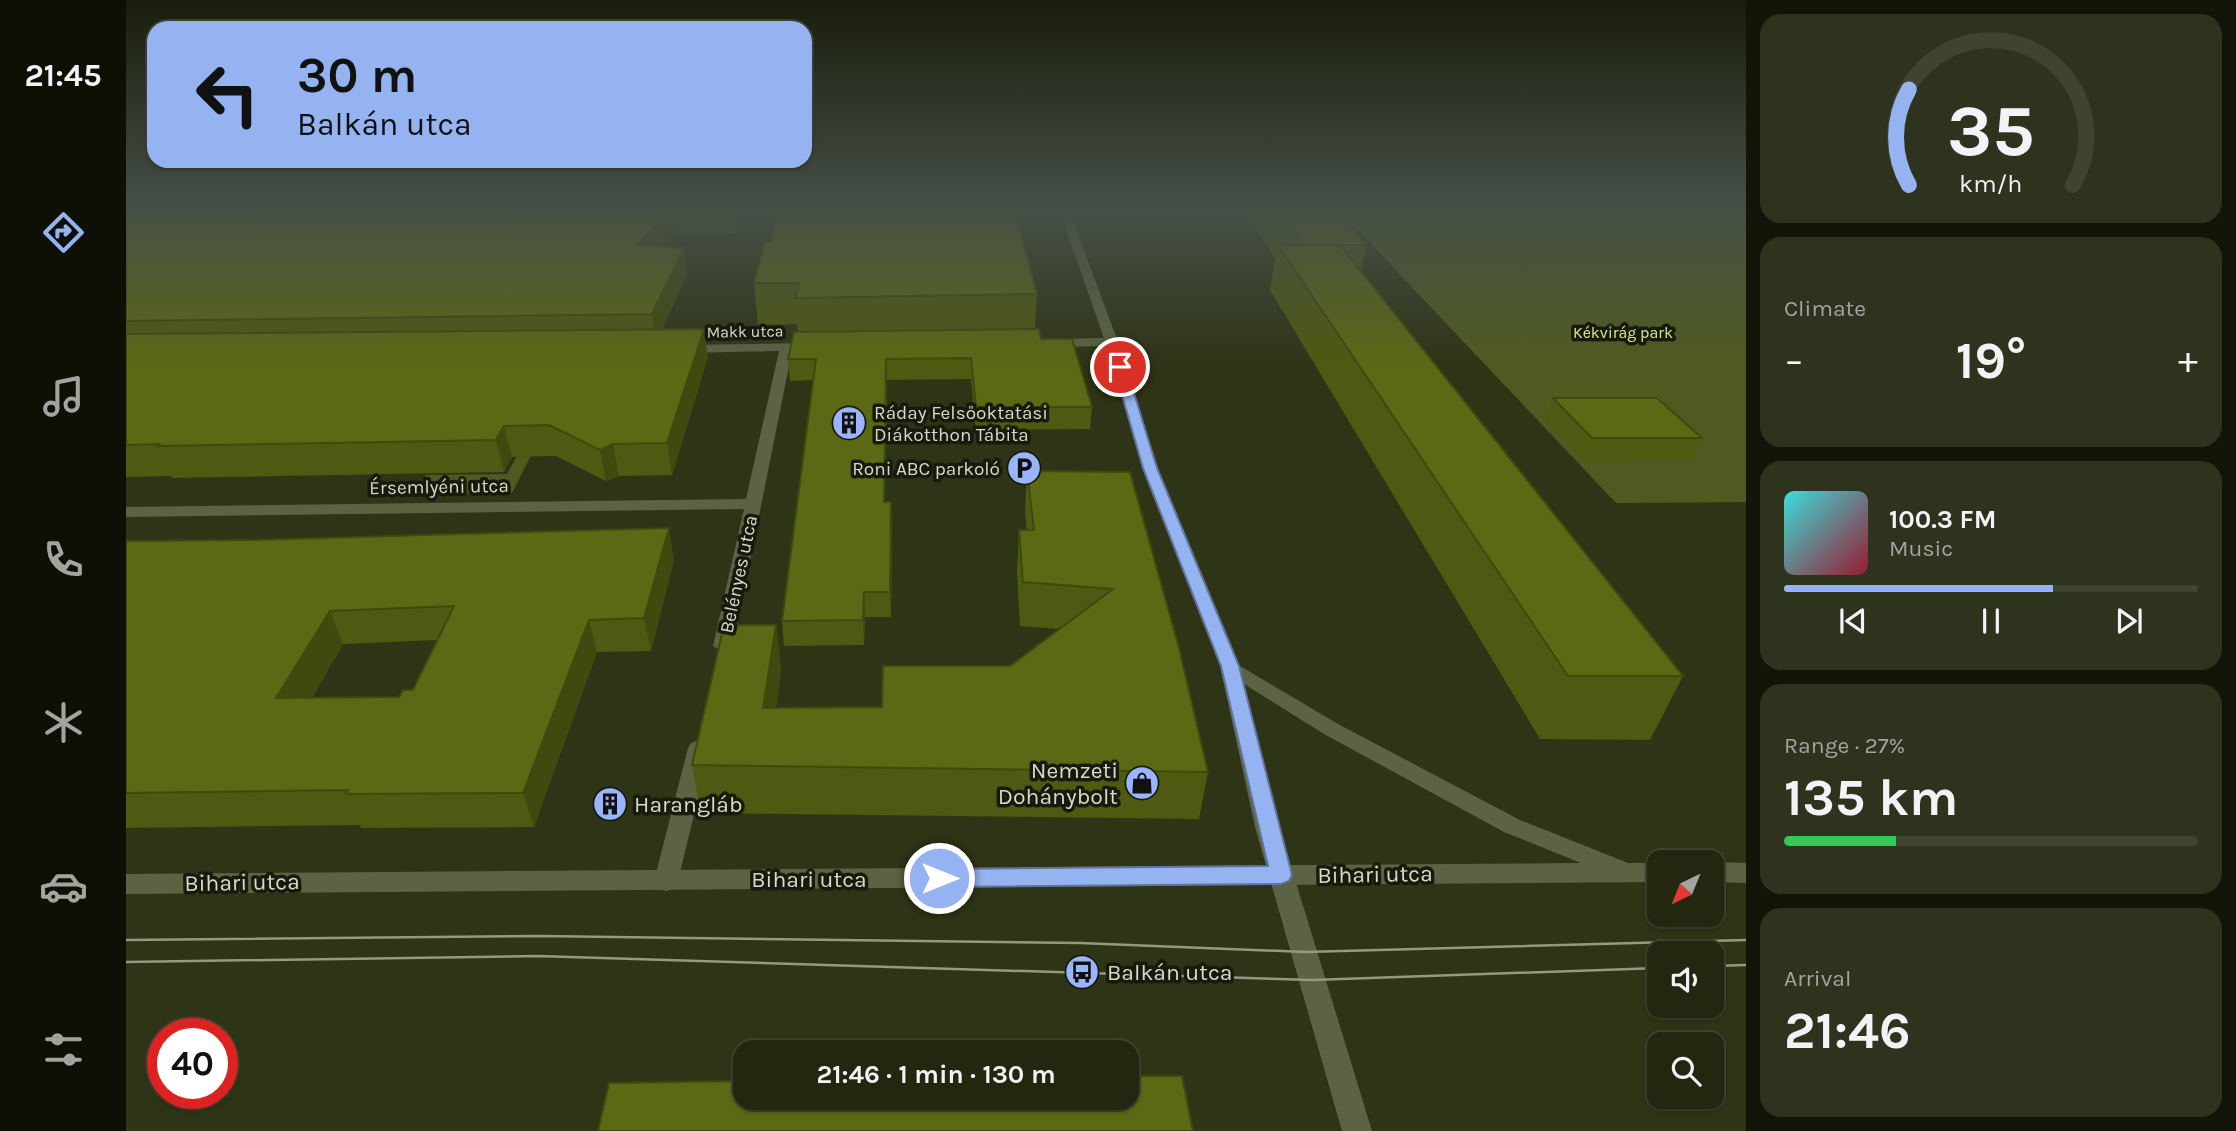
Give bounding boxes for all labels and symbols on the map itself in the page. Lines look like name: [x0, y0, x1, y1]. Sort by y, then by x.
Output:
street label: Makk utca: [706, 321, 784, 342]
park label: Kékvirág park: [1573, 323, 1673, 342]
pin: [1090, 337, 1150, 397]
place label: Ráday Felsőoktatási Diákotthon Tábita: [874, 402, 1048, 446]
building icon: Ráday Felsőoktatási Diákotthon Tábita: [830, 404, 868, 442]
parking icon: Roni ABC parkoló: [1005, 449, 1043, 487]
place label: Roni ABC parkoló: [852, 458, 1000, 480]
street label: Érsemlyéni utca: [369, 474, 509, 499]
street label: Belényes utca: [716, 513, 762, 635]
place label: Nemzeti Dohánybolt: [998, 757, 1118, 810]
shop icon: Nemzeti Dohánybolt: [1123, 764, 1161, 802]
building icon: Harangláb: [591, 785, 629, 823]
place label: Harangláb: [634, 791, 743, 818]
position arrow: [902, 841, 976, 915]
north arrow: [1647, 850, 1724, 928]
street label: Bihari utca: [1317, 860, 1433, 889]
street label: Bihari utca: [751, 866, 867, 893]
street label: Bihari utca: [184, 868, 300, 897]
bus stop icon: Balkán utca: [1063, 953, 1101, 991]
place label: Balkán utca: [1107, 959, 1232, 986]
speed limit sign: 40: [147, 1018, 238, 1109]

